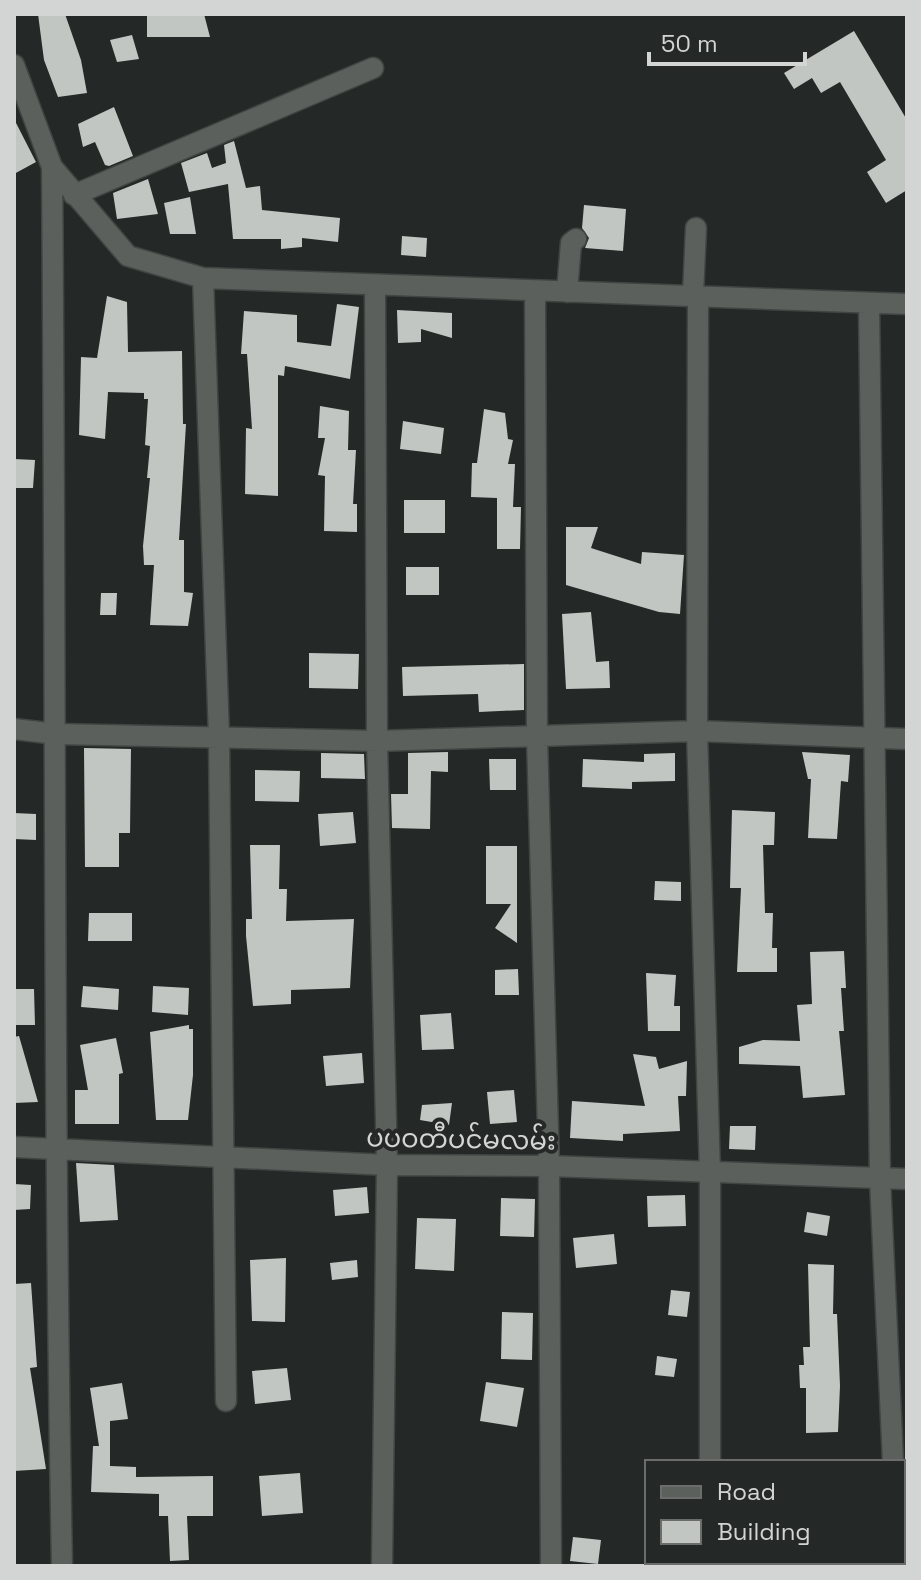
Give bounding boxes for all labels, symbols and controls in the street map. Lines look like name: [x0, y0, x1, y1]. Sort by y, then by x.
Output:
scale bar: [649, 16, 805, 66]
text: 50 m: [661, 28, 718, 59]
street label: ပပဝတီပင်မလမ်း: [366, 1120, 556, 1158]
legend: [645, 1460, 905, 1564]
text: Road: [717, 1476, 776, 1507]
text: Building: [717, 1516, 811, 1547]

